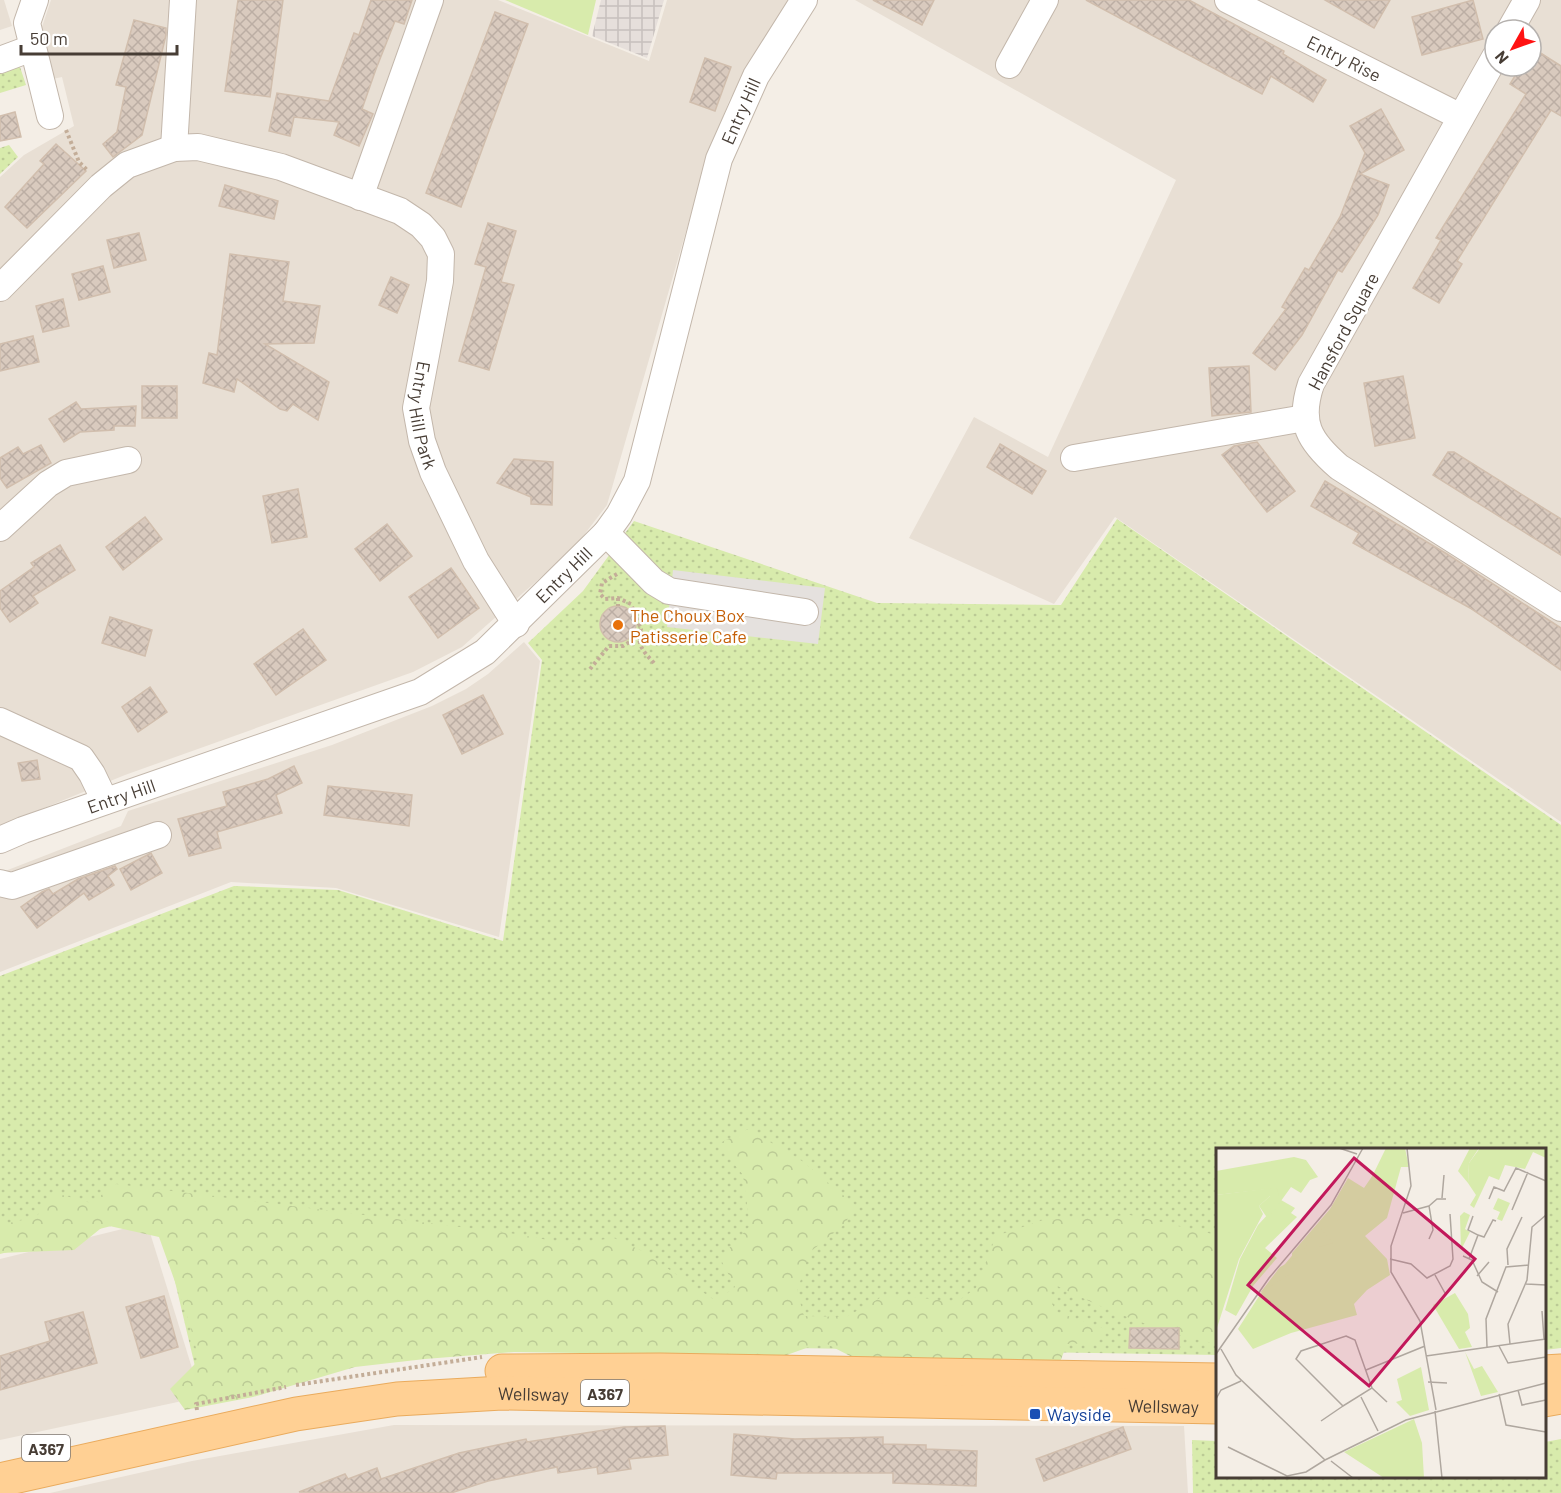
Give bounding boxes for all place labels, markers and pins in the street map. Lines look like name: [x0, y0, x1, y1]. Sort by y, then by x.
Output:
place label: The Choux Box Patisserie Cafe: [630, 604, 747, 647]
marker: The Choux Box Patisserie Cafe: [611, 618, 625, 632]
place label: Wayside: [1047, 1403, 1111, 1425]
marker: Wayside: [1028, 1407, 1042, 1421]

